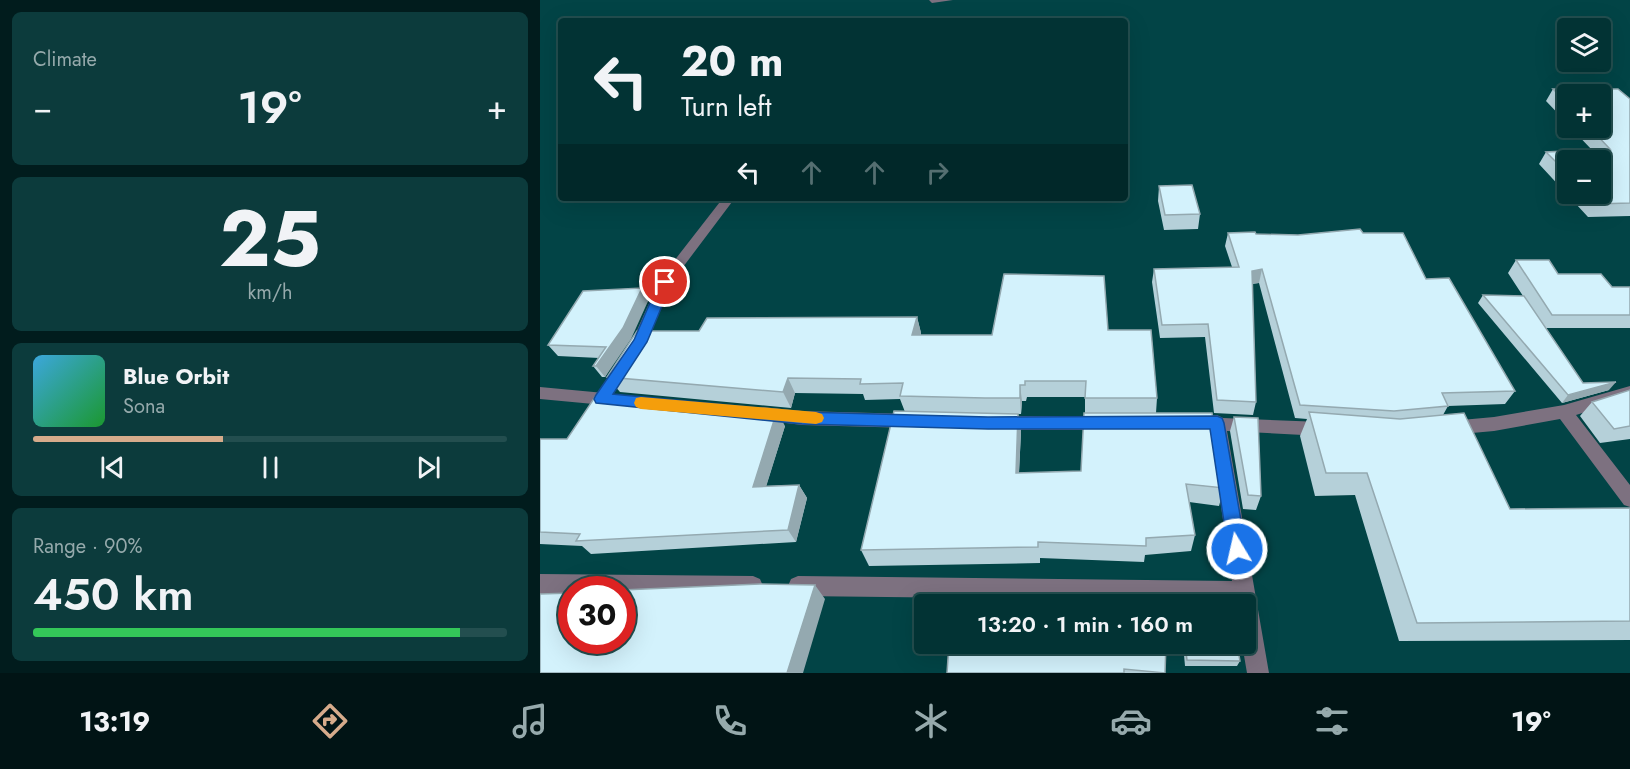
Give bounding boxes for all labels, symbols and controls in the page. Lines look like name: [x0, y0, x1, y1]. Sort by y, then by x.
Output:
map controls: [1557, 18, 1611, 204]
button: layers: [1557, 18, 1611, 72]
text: 20 m: [681, 31, 783, 92]
icon: left: [582, 42, 660, 120]
text: Climate: [33, 45, 97, 74]
text: 19°: [238, 75, 302, 140]
text: −: [33, 84, 52, 131]
text: +: [487, 84, 507, 131]
button: +: [1557, 84, 1611, 138]
text: Turn left: [681, 87, 771, 126]
button: −: [1557, 150, 1611, 204]
icon: left: [732, 156, 765, 189]
icon: ahead: [795, 156, 828, 189]
icon: ahead: [858, 156, 891, 189]
icon: right: [921, 156, 954, 189]
text: 25: [219, 183, 321, 295]
pin: [639, 256, 690, 307]
icon: arrive: [648, 265, 681, 298]
text: km/h: [247, 278, 293, 307]
text: Blue Orbit: [123, 360, 229, 392]
text: Sona: [123, 392, 165, 421]
icon: previous: [96, 451, 129, 484]
icon: pause: [254, 451, 287, 484]
icon: next: [412, 451, 445, 484]
position arrow: [1205, 517, 1269, 581]
text: Range · 90%: [33, 532, 143, 561]
text: 450 km: [33, 562, 194, 627]
speed limit sign: 30: [558, 576, 636, 654]
text: 13:20 · 1 min · 160 m: [977, 608, 1193, 640]
icon: directions: [309, 700, 351, 742]
icon: music: [509, 700, 551, 742]
icon: phone: [709, 700, 751, 742]
icon: climate: [910, 700, 952, 742]
icon: car: [1110, 700, 1152, 742]
icon: filters: [1311, 700, 1353, 742]
text: 13:19: [79, 702, 150, 741]
text: 19°: [1511, 702, 1551, 741]

